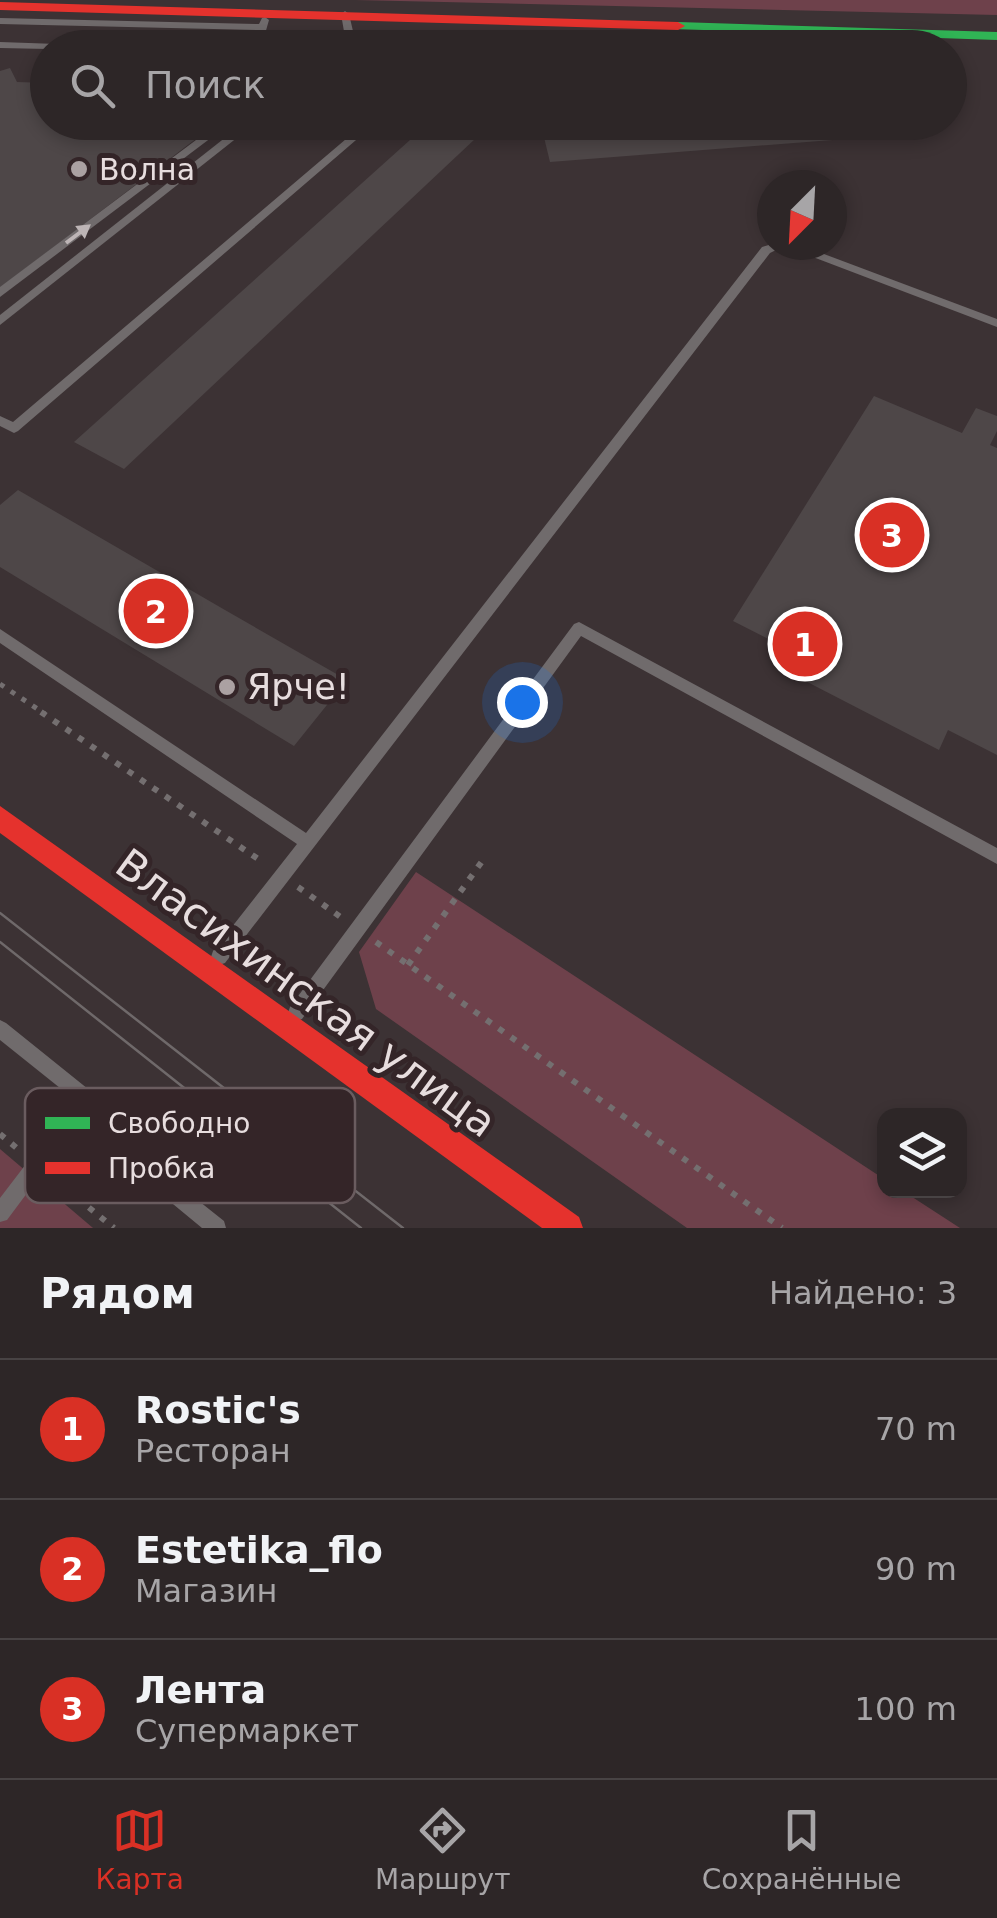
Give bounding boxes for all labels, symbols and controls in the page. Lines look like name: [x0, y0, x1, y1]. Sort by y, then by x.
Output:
search box: [30, 30, 967, 140]
icon: search: [65, 58, 120, 113]
text: Поиск: [145, 63, 265, 107]
place label: Волна: [99, 152, 195, 187]
marker: Волна: [68, 158, 90, 180]
north arrow: [757, 170, 847, 260]
one-way arrow: [65, 225, 91, 245]
pin: 3: [860, 498, 924, 572]
pin: 2: [124, 574, 188, 648]
pin: 1: [772, 606, 838, 682]
place label: Ярче!: [247, 667, 350, 707]
marker: Ярче!: [216, 676, 238, 698]
your location: [497, 677, 548, 728]
street label: Власихинская улица: [107, 839, 505, 1147]
legend: [25, 1088, 355, 1203]
text: Свободно: [108, 1107, 250, 1140]
map controls: [877, 1108, 967, 1198]
button: layers: [877, 1108, 967, 1198]
text: Пробка: [108, 1152, 215, 1185]
text: Рядом: [40, 1269, 195, 1318]
text: Найдено: 3: [769, 1274, 957, 1312]
text: Rostic's: [135, 1388, 301, 1432]
text: 1: [61, 1410, 84, 1448]
text: 70 m: [875, 1410, 957, 1448]
text: Ресторан: [135, 1432, 291, 1470]
text: Estetika_flo: [135, 1528, 383, 1572]
text: 2: [61, 1550, 84, 1588]
text: 90 m: [875, 1550, 957, 1588]
text: Магазин: [135, 1572, 277, 1610]
text: Лента: [135, 1668, 266, 1712]
text: 3: [61, 1690, 84, 1728]
text: 100 m: [855, 1690, 957, 1728]
text: Супермаркет: [135, 1712, 359, 1750]
tab: Карта: [96, 1803, 184, 1896]
tab: Маршрут: [375, 1803, 510, 1896]
tab: Сохранённые: [702, 1803, 901, 1896]

